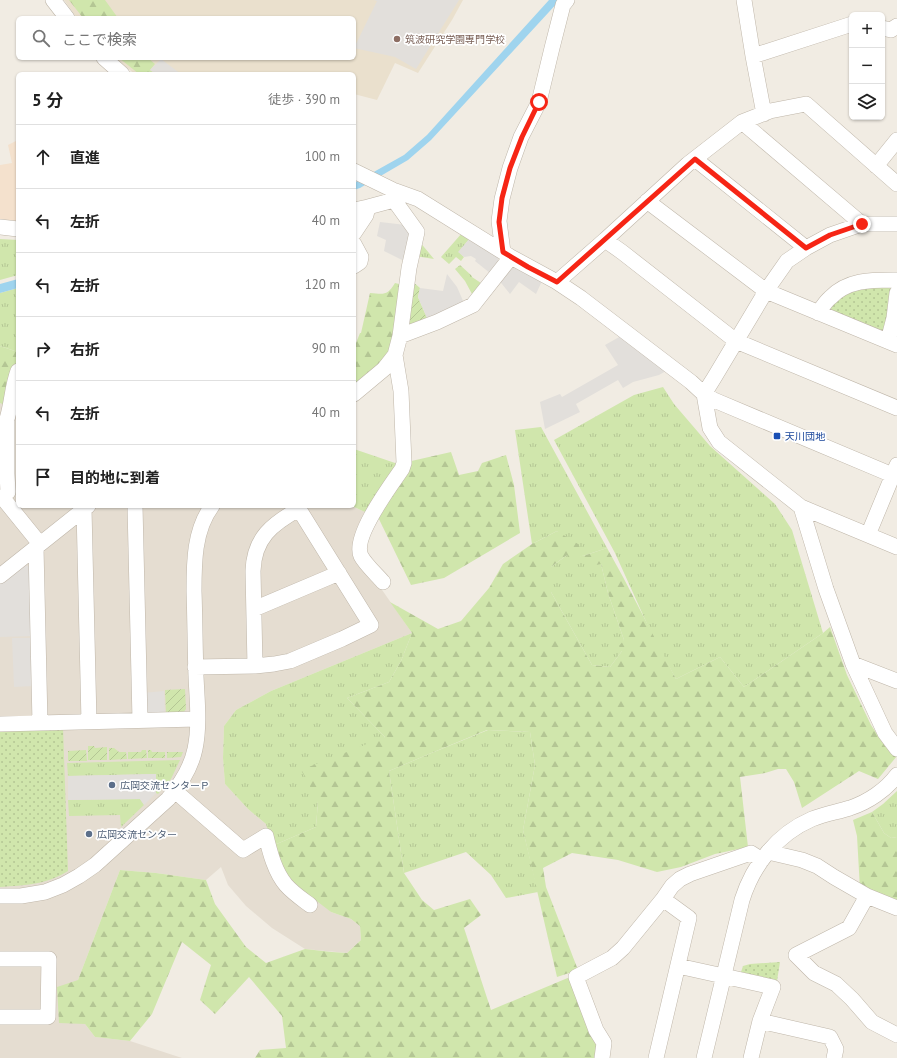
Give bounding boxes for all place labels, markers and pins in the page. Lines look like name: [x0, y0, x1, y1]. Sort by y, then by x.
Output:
place label: 筑波研究学園専門学校: [405, 33, 505, 46]
marker: 筑波研究学園専門学校: [392, 34, 402, 44]
place label: 天川団地: [785, 430, 826, 443]
marker: 天川団地: [772, 431, 782, 441]
place label: 広岡交流センターＰ: [120, 779, 210, 792]
marker: 広岡交流センターＰ: [107, 780, 117, 790]
place label: 広岡交流センター: [97, 828, 177, 841]
marker: 広岡交流センター: [84, 829, 94, 839]

